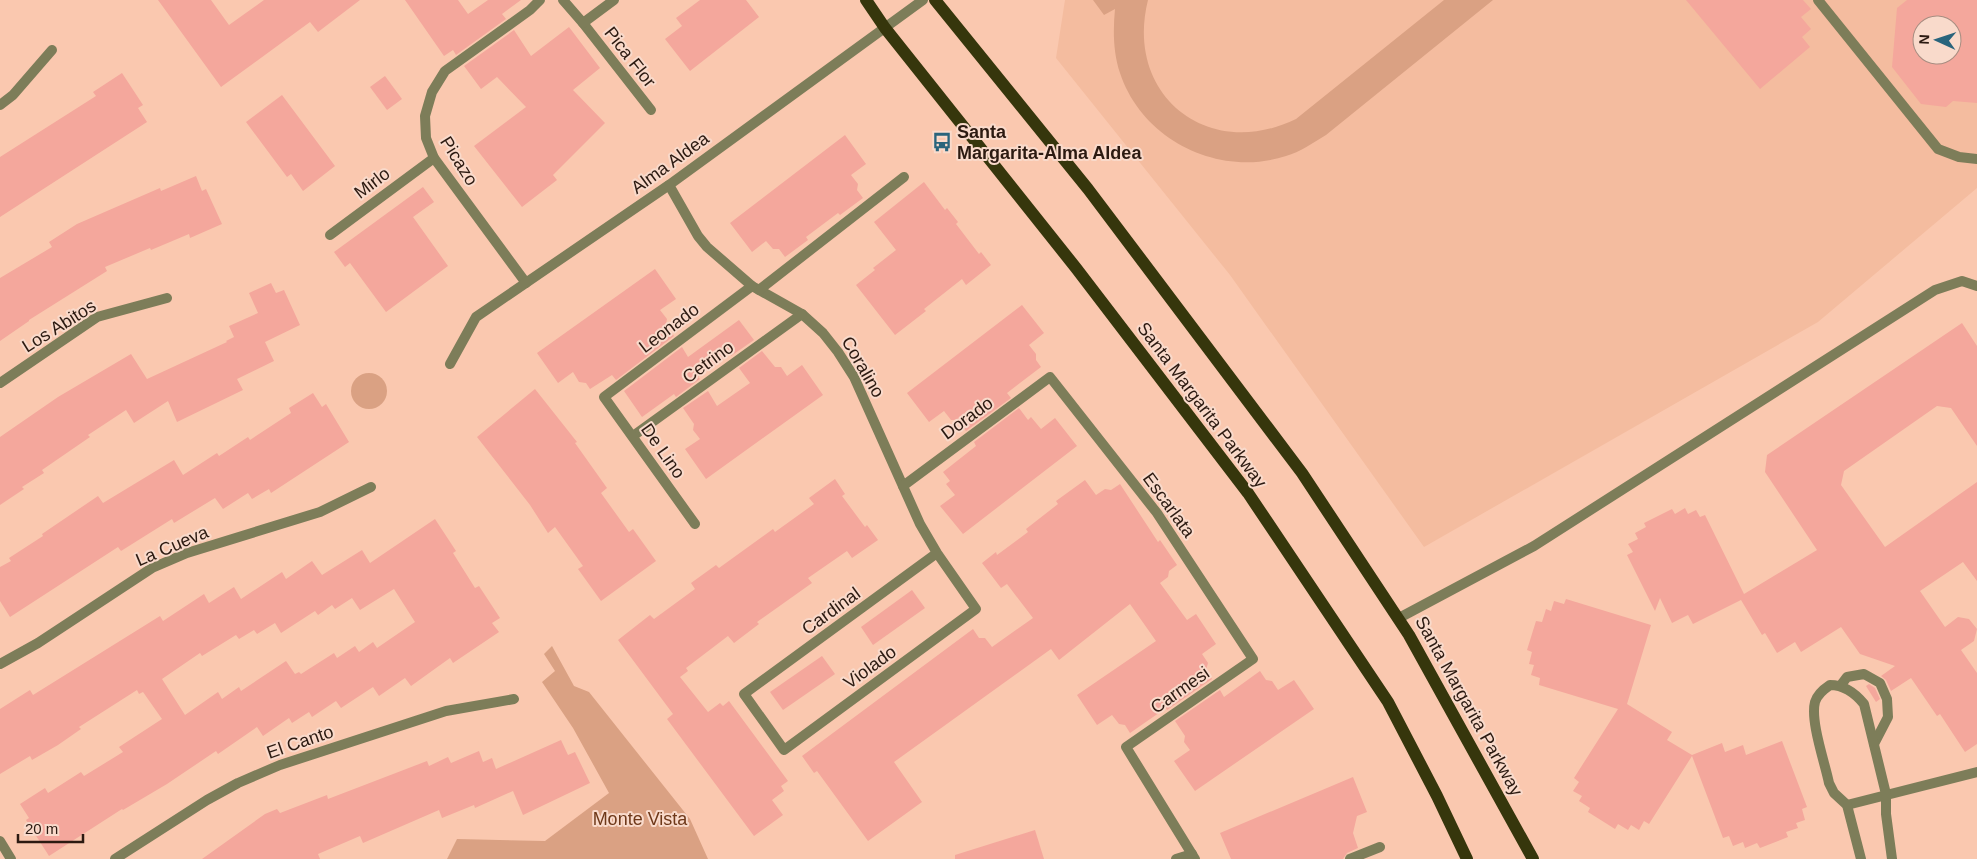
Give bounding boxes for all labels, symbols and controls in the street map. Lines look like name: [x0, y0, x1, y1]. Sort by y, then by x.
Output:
north arrow: [1912, 15, 1962, 65]
street label: Pica Flor: [600, 23, 660, 91]
text: N: [1916, 34, 1932, 45]
place label: Santa Margarita-Alma Aldea: [957, 122, 1142, 163]
street label: Alma Aldea: [627, 128, 714, 198]
bus stop icon: Santa Margarita-Alma Aldea: [931, 131, 953, 153]
street label: Picazo: [436, 133, 482, 189]
street label: Mirlo: [350, 163, 394, 203]
street label: Los Abitos: [18, 296, 100, 356]
street label: Leonado: [635, 299, 703, 357]
street label: Santa Margarita Parkway: [1133, 318, 1271, 492]
street label: Coralino: [838, 333, 888, 401]
street label: Cetrino: [679, 337, 737, 387]
street label: Dorado: [937, 393, 997, 443]
street label: De Lino: [637, 420, 689, 482]
street label: Escarlata: [1139, 469, 1200, 542]
street label: La Cueva: [133, 521, 212, 570]
street label: Cardinal: [798, 583, 864, 639]
street label: Santa Margarita Parkway: [1411, 613, 1527, 799]
street label: Violado: [840, 641, 900, 693]
street label: Carmesi: [1147, 663, 1213, 717]
street label: El Canto: [264, 721, 336, 763]
park label: Monte Vista: [593, 809, 688, 829]
scale bar: [18, 812, 82, 844]
text: 20 m: [25, 820, 58, 837]

